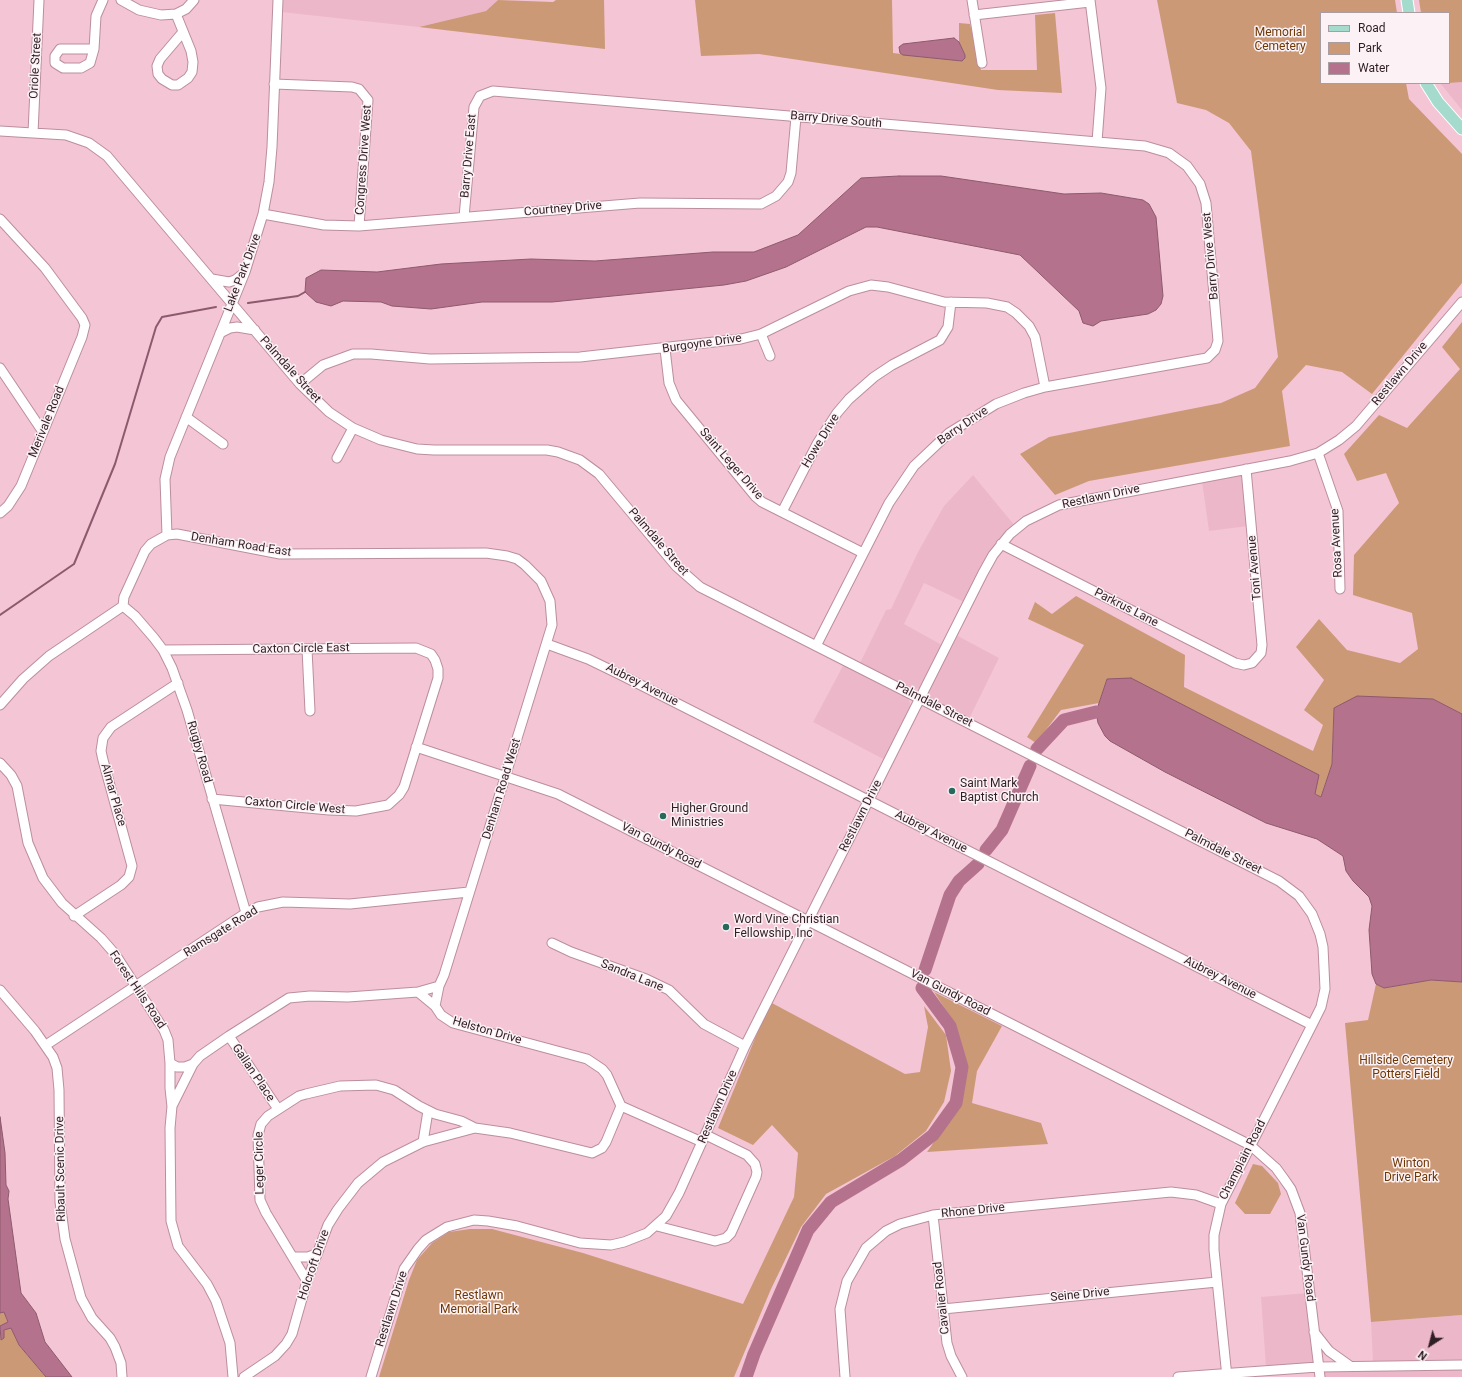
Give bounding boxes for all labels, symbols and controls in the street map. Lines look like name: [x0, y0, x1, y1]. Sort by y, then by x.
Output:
legend: [1320, 12, 1450, 84]
text: Road: [1358, 21, 1386, 35]
park label: Memorial Cemetery: [1254, 26, 1306, 54]
street label: Oriole Street: [27, 33, 45, 99]
text: Park: [1358, 41, 1382, 55]
text: Water: [1358, 61, 1389, 75]
street label: Congress Drive West: [353, 104, 375, 216]
street label: Barry Drive South: [790, 109, 882, 131]
street label: Barry Drive East: [458, 113, 480, 199]
street label: Courtney Drive: [523, 198, 603, 220]
street label: Barry Drive West: [1200, 212, 1222, 300]
street label: Lake Park Drive: [222, 232, 264, 314]
street label: Burgoyne Drive: [661, 331, 743, 357]
street label: Palmdale Street: [256, 334, 324, 406]
street label: Restlawn Drive: [1369, 339, 1431, 409]
street label: Merivale Road: [26, 384, 68, 460]
street label: Barry Drive: [935, 404, 991, 448]
street label: Howe Drive: [799, 411, 843, 471]
street label: Saint Leger Drive: [696, 425, 766, 503]
street label: Restlawn Drive: [1061, 482, 1141, 512]
street label: Palmdale Street: [625, 505, 691, 579]
street label: Rosa Avenue: [1328, 508, 1346, 578]
street label: Denham Road East: [190, 530, 292, 560]
street label: Toni Avenue: [1245, 535, 1265, 601]
street label: Parkrus Lane: [1092, 586, 1160, 630]
street label: Caxton Circle East: [252, 641, 350, 657]
street label: Aubrey Avenue: [603, 661, 681, 709]
street label: Palmdale Street: [893, 679, 975, 731]
street label: Rugby Road: [183, 719, 215, 785]
street label: Denham Road West: [480, 737, 524, 841]
street label: Almar Place: [97, 762, 129, 828]
place label: Saint Mark Baptist Church: [960, 777, 1039, 805]
street label: Restlawn Drive: [837, 778, 885, 854]
marker: Saint Mark Baptist Church: [947, 786, 957, 796]
street label: Caxton Circle West: [244, 794, 346, 818]
place label: Higher Ground Ministries: [671, 802, 748, 830]
street label: Aubrey Avenue: [892, 808, 970, 856]
marker: Higher Ground Ministries: [658, 811, 668, 821]
street label: Van Gundy Road: [619, 820, 703, 872]
street label: Palmdale Street: [1182, 826, 1264, 878]
street label: Ramsgate Road: [181, 903, 261, 961]
place label: Word Vine Christian Fellowship, Inc: [734, 913, 839, 941]
marker: Word Vine Christian Fellowship, Inc: [721, 922, 731, 932]
street label: Forest Hills Road: [106, 948, 168, 1032]
street label: Aubrey Avenue: [1181, 954, 1259, 1002]
street label: Sandra Lane: [599, 957, 665, 995]
street label: Van Gundy Road: [908, 967, 992, 1019]
street label: Helston Drive: [451, 1014, 523, 1048]
street label: Gallan Place: [228, 1041, 278, 1105]
park label: Hillside Cemetery Potters Field: [1359, 1054, 1453, 1082]
street label: Restlawn Drive: [695, 1068, 741, 1146]
street label: Ribault Scenic Drive: [53, 1116, 69, 1222]
street label: Champlain Road: [1217, 1118, 1269, 1202]
street label: Leger Circle: [252, 1131, 268, 1195]
park label: Winton Drive Park: [1384, 1157, 1438, 1185]
street label: Rhone Drive: [941, 1201, 1005, 1221]
street label: Van Gundy Road: [1292, 1214, 1318, 1302]
street label: Holcroft Drive: [295, 1228, 333, 1302]
street label: Cavalier Road: [931, 1261, 953, 1335]
street label: Restlawn Drive: [373, 1269, 411, 1349]
street label: Seine Drive: [1050, 1285, 1110, 1305]
park label: Restlawn Memorial Park: [440, 1289, 518, 1317]
north arrow: [1410, 1325, 1450, 1365]
text: N: [1416, 1348, 1430, 1363]

